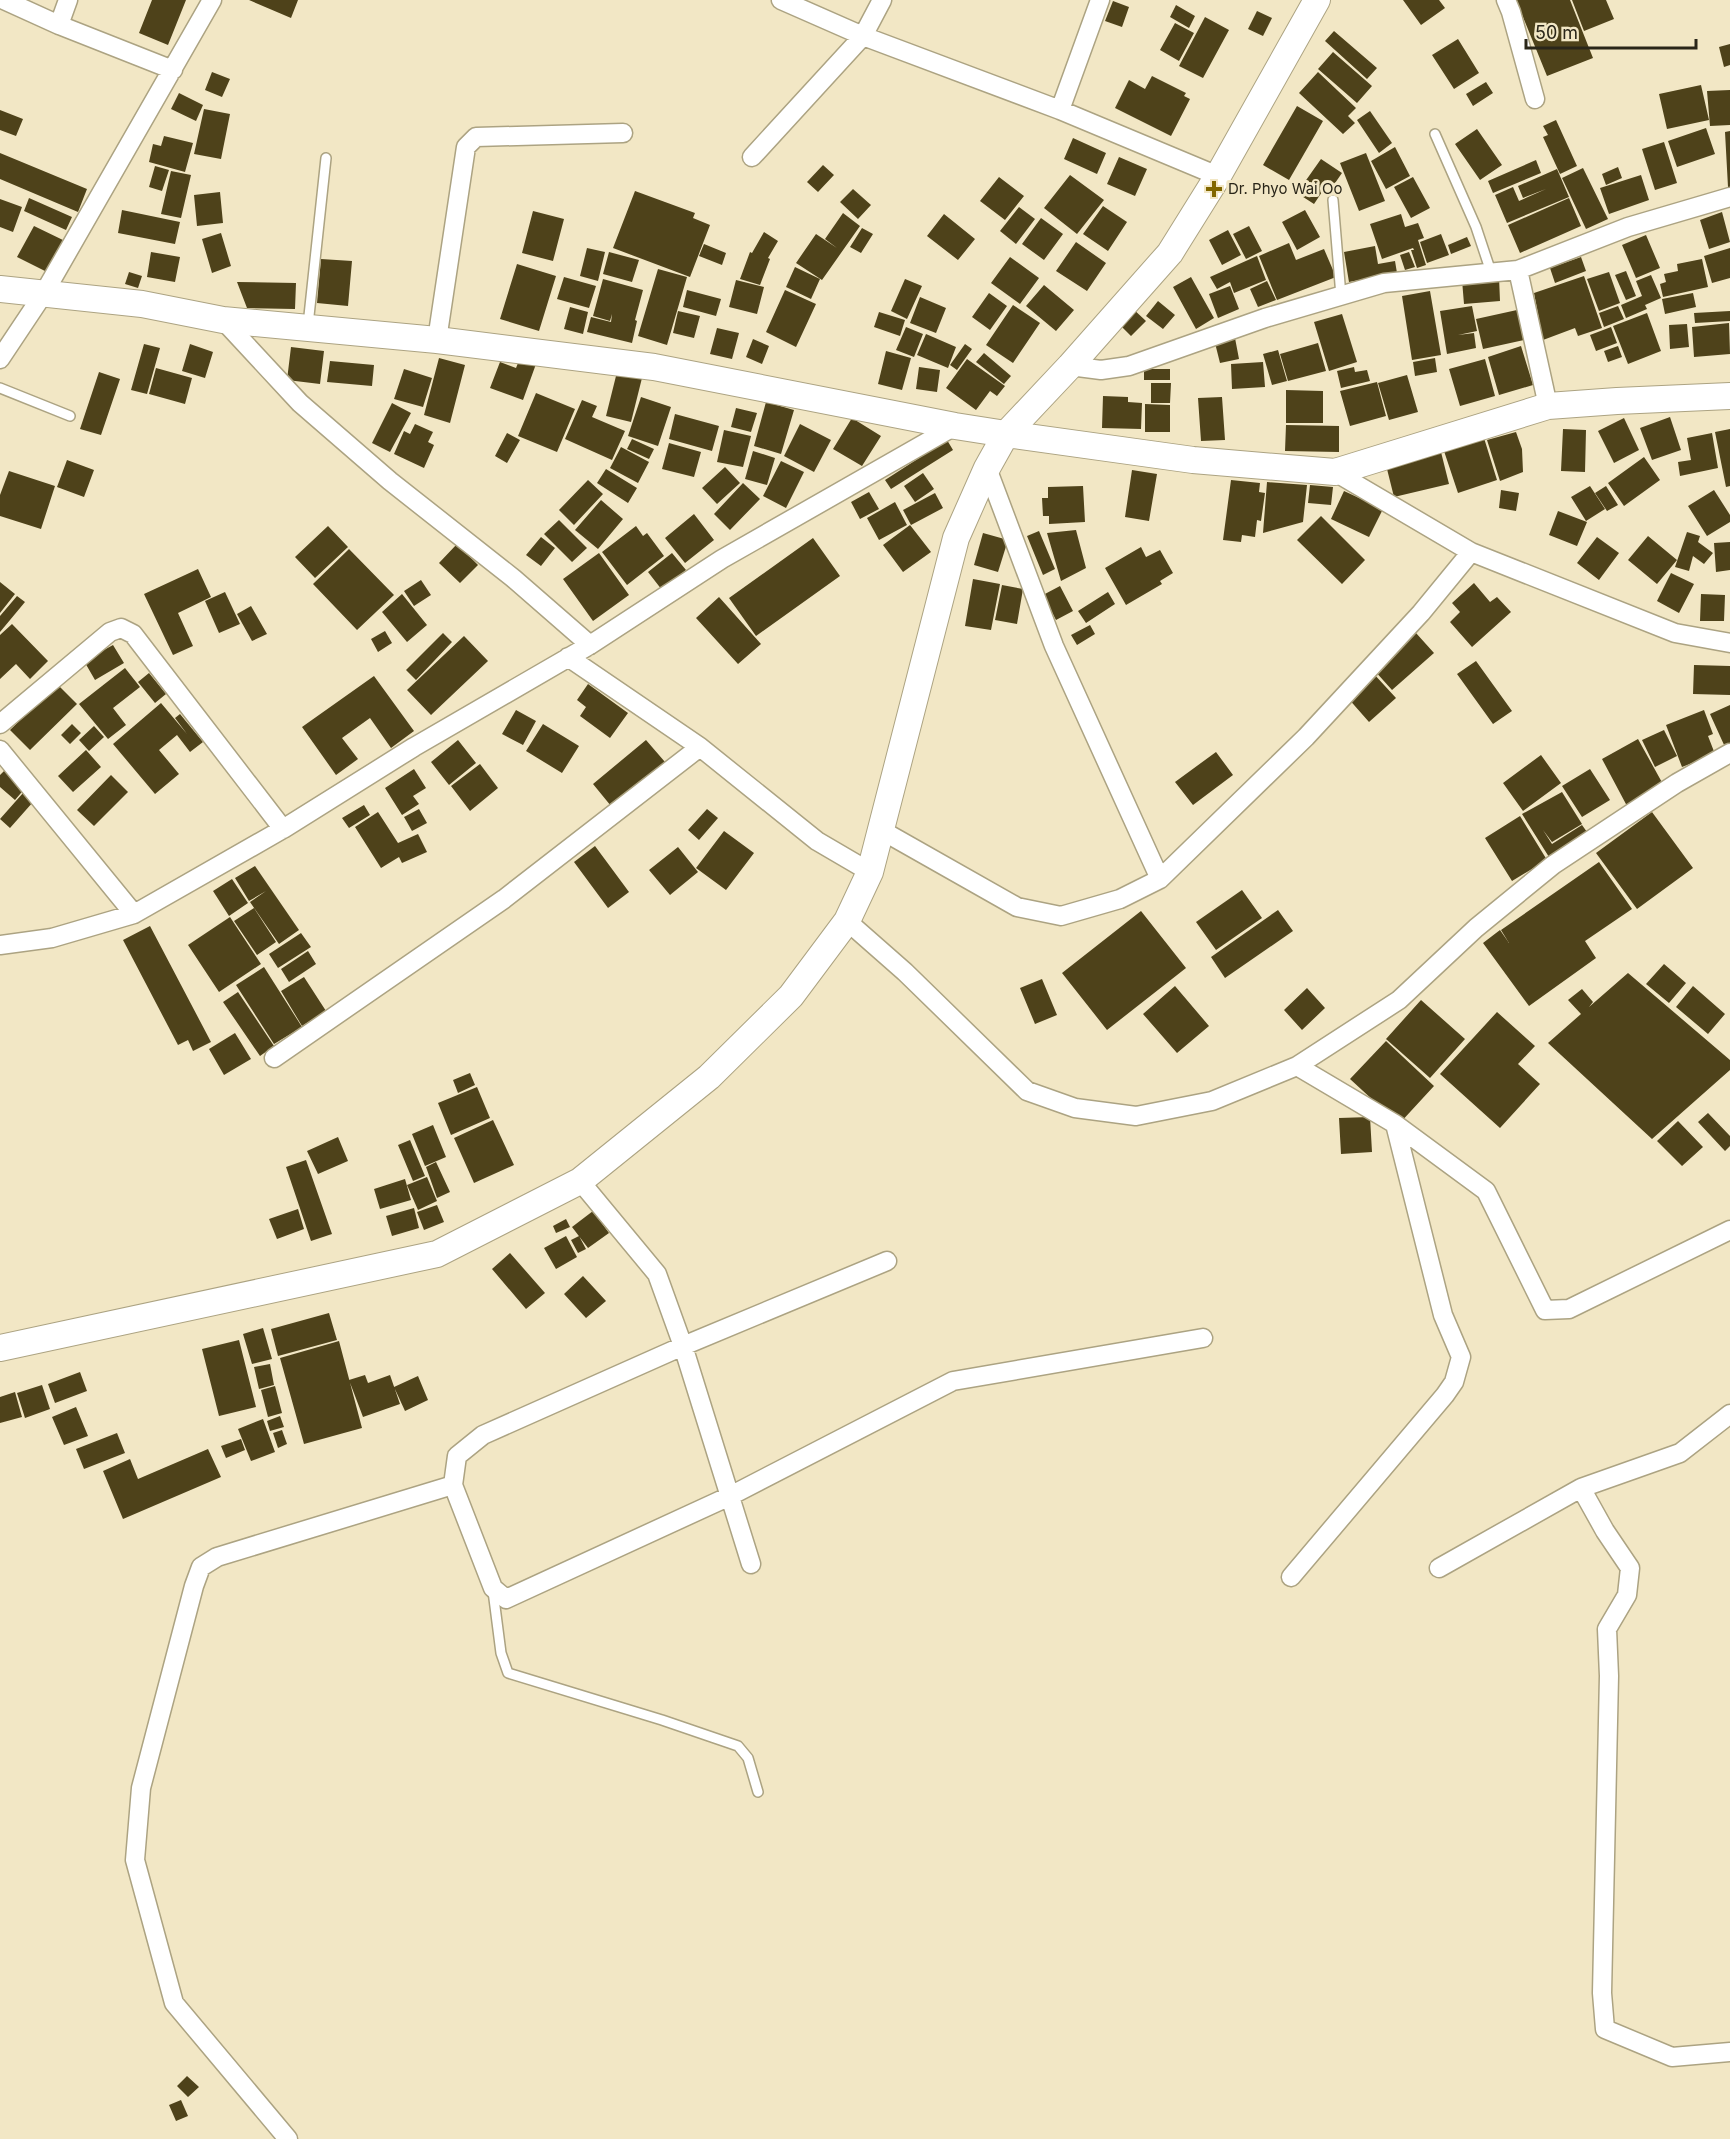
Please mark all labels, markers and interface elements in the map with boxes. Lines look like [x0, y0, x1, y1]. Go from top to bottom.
scale bar [1526, 12, 1696, 50]
text: 50 m [1535, 22, 1578, 43]
place label: Dr. Phyo Wai Oo [1228, 179, 1342, 198]
marker: Dr. Phyo Wai Oo [1205, 180, 1223, 198]

